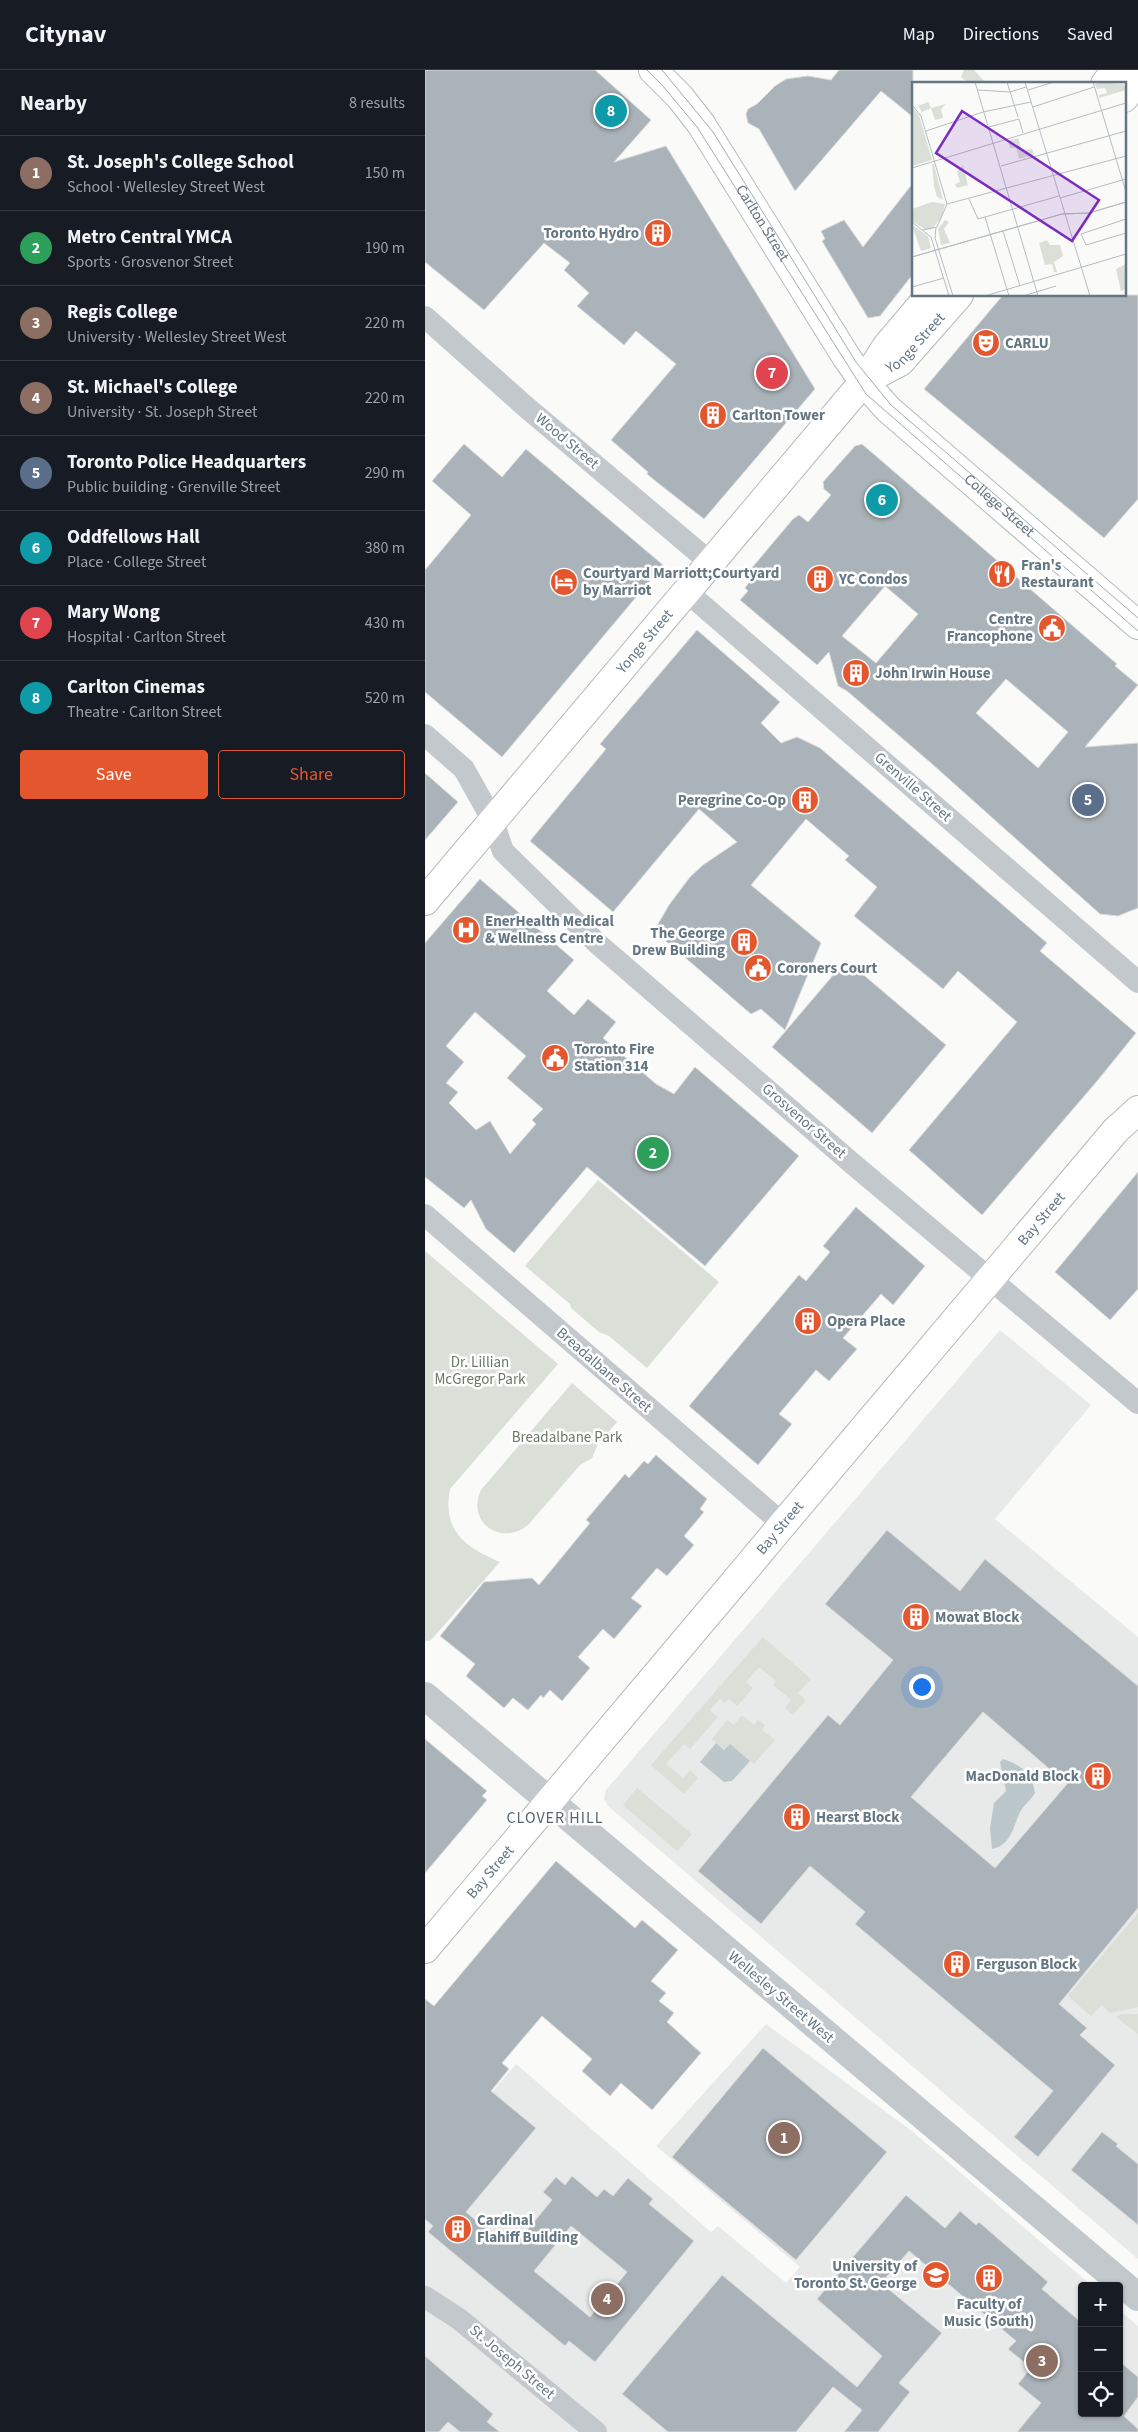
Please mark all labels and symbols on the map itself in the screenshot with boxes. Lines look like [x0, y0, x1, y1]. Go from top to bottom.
inset map [912, 82, 1125, 296]
pin: 8 [595, 92, 627, 130]
street label: Carlton Street [731, 180, 795, 265]
building icon: Toronto Hydro [643, 218, 673, 248]
place label: Toronto Hydro [543, 223, 639, 244]
street label: Yonge Street [881, 308, 950, 379]
theatre icon: CARLU [971, 328, 1001, 358]
place label: CARLU [1005, 333, 1049, 354]
pin: 7 [756, 354, 788, 392]
building icon: Carlton Tower [698, 400, 728, 430]
place label: Carlton Tower [732, 405, 825, 426]
street label: Wood Street [531, 408, 603, 474]
street label: College Street [960, 469, 1039, 542]
pin: 6 [866, 481, 898, 519]
place label: Fran's Restaurant [1021, 555, 1094, 593]
restaurant icon: Fran's Restaurant [987, 559, 1017, 589]
place label: Courtyard Marriott;Courtyard by Marriot [583, 563, 779, 601]
building icon: YC Condos [805, 564, 835, 594]
hotel icon: Courtyard Marriott;Courtyard by Marriot [549, 567, 579, 597]
place label: YC Condos [838, 569, 908, 590]
street label: Yonge Street [610, 605, 678, 679]
place label: Centre Francophone [947, 609, 1033, 647]
public building icon: Centre Francophone [1037, 613, 1067, 643]
building icon: John Irwin House [841, 658, 871, 688]
place label: John Irwin House [875, 663, 991, 684]
street label: Grenville Street [870, 747, 956, 827]
pin: 5 [1072, 781, 1104, 819]
building icon: Peregrine Co-Op [790, 785, 820, 815]
place label: Peregrine Co-Op [678, 790, 786, 811]
place label: EnerHealth Medical & Wellness Centre [485, 911, 614, 949]
hospital icon: EnerHealth Medical & Wellness Centre [451, 915, 481, 945]
place label: The George Drew Building [632, 923, 725, 961]
building icon: The George Drew Building [729, 927, 759, 957]
public building icon: Coroners Court [743, 953, 773, 983]
place label: Coroners Court [777, 958, 878, 979]
place label: Toronto Fire Station 314 [574, 1039, 655, 1077]
public building icon: Toronto Fire Station 314 [540, 1043, 570, 1073]
street label: Grosvenor Street [757, 1079, 851, 1163]
pin: 2 [637, 1134, 669, 1172]
street label: Bay Street [1013, 1187, 1070, 1250]
building icon: Opera Place [793, 1306, 823, 1336]
place label: Opera Place [827, 1311, 906, 1332]
street label: Breadalbane Street [552, 1323, 656, 1417]
park label: Dr. Lillian McGregor Park [434, 1352, 526, 1390]
park label: Breadalbane Park [512, 1427, 623, 1448]
street label: Bay Street [751, 1497, 809, 1559]
building icon: Mowat Block [901, 1602, 931, 1632]
place label: Mowat Block [935, 1607, 1020, 1628]
your location [909, 1674, 935, 1700]
building icon: MacDonald Block [1083, 1761, 1113, 1791]
place label: MacDonald Block [965, 1766, 1080, 1787]
building icon: Hearst Block [782, 1802, 812, 1832]
district label: CLOVER HILL [506, 1807, 604, 1829]
place label: Hearst Block [816, 1807, 900, 1828]
street label: Bay Street [461, 1841, 519, 1903]
street label: Wellesley Street West [723, 1946, 839, 2048]
building icon: Ferguson Block [942, 1949, 972, 1979]
place label: Ferguson Block [976, 1954, 1078, 1975]
pin: 1 [768, 2119, 800, 2157]
place label: Cardinal Flahiff Building [477, 2210, 578, 2248]
building icon: Cardinal Flahiff Building [443, 2214, 473, 2244]
place label: University of Toronto St. George [794, 2256, 918, 2294]
school or university icon: University of Toronto St. George [921, 2260, 951, 2290]
building icon: Faculty of Music (South) [974, 2263, 1004, 2293]
pin: 4 [591, 2280, 623, 2318]
place label: Faculty of Music (South) [944, 2294, 1034, 2332]
street label: St. Joseph Street [465, 2320, 559, 2404]
pin: 3 [1026, 2342, 1058, 2380]

